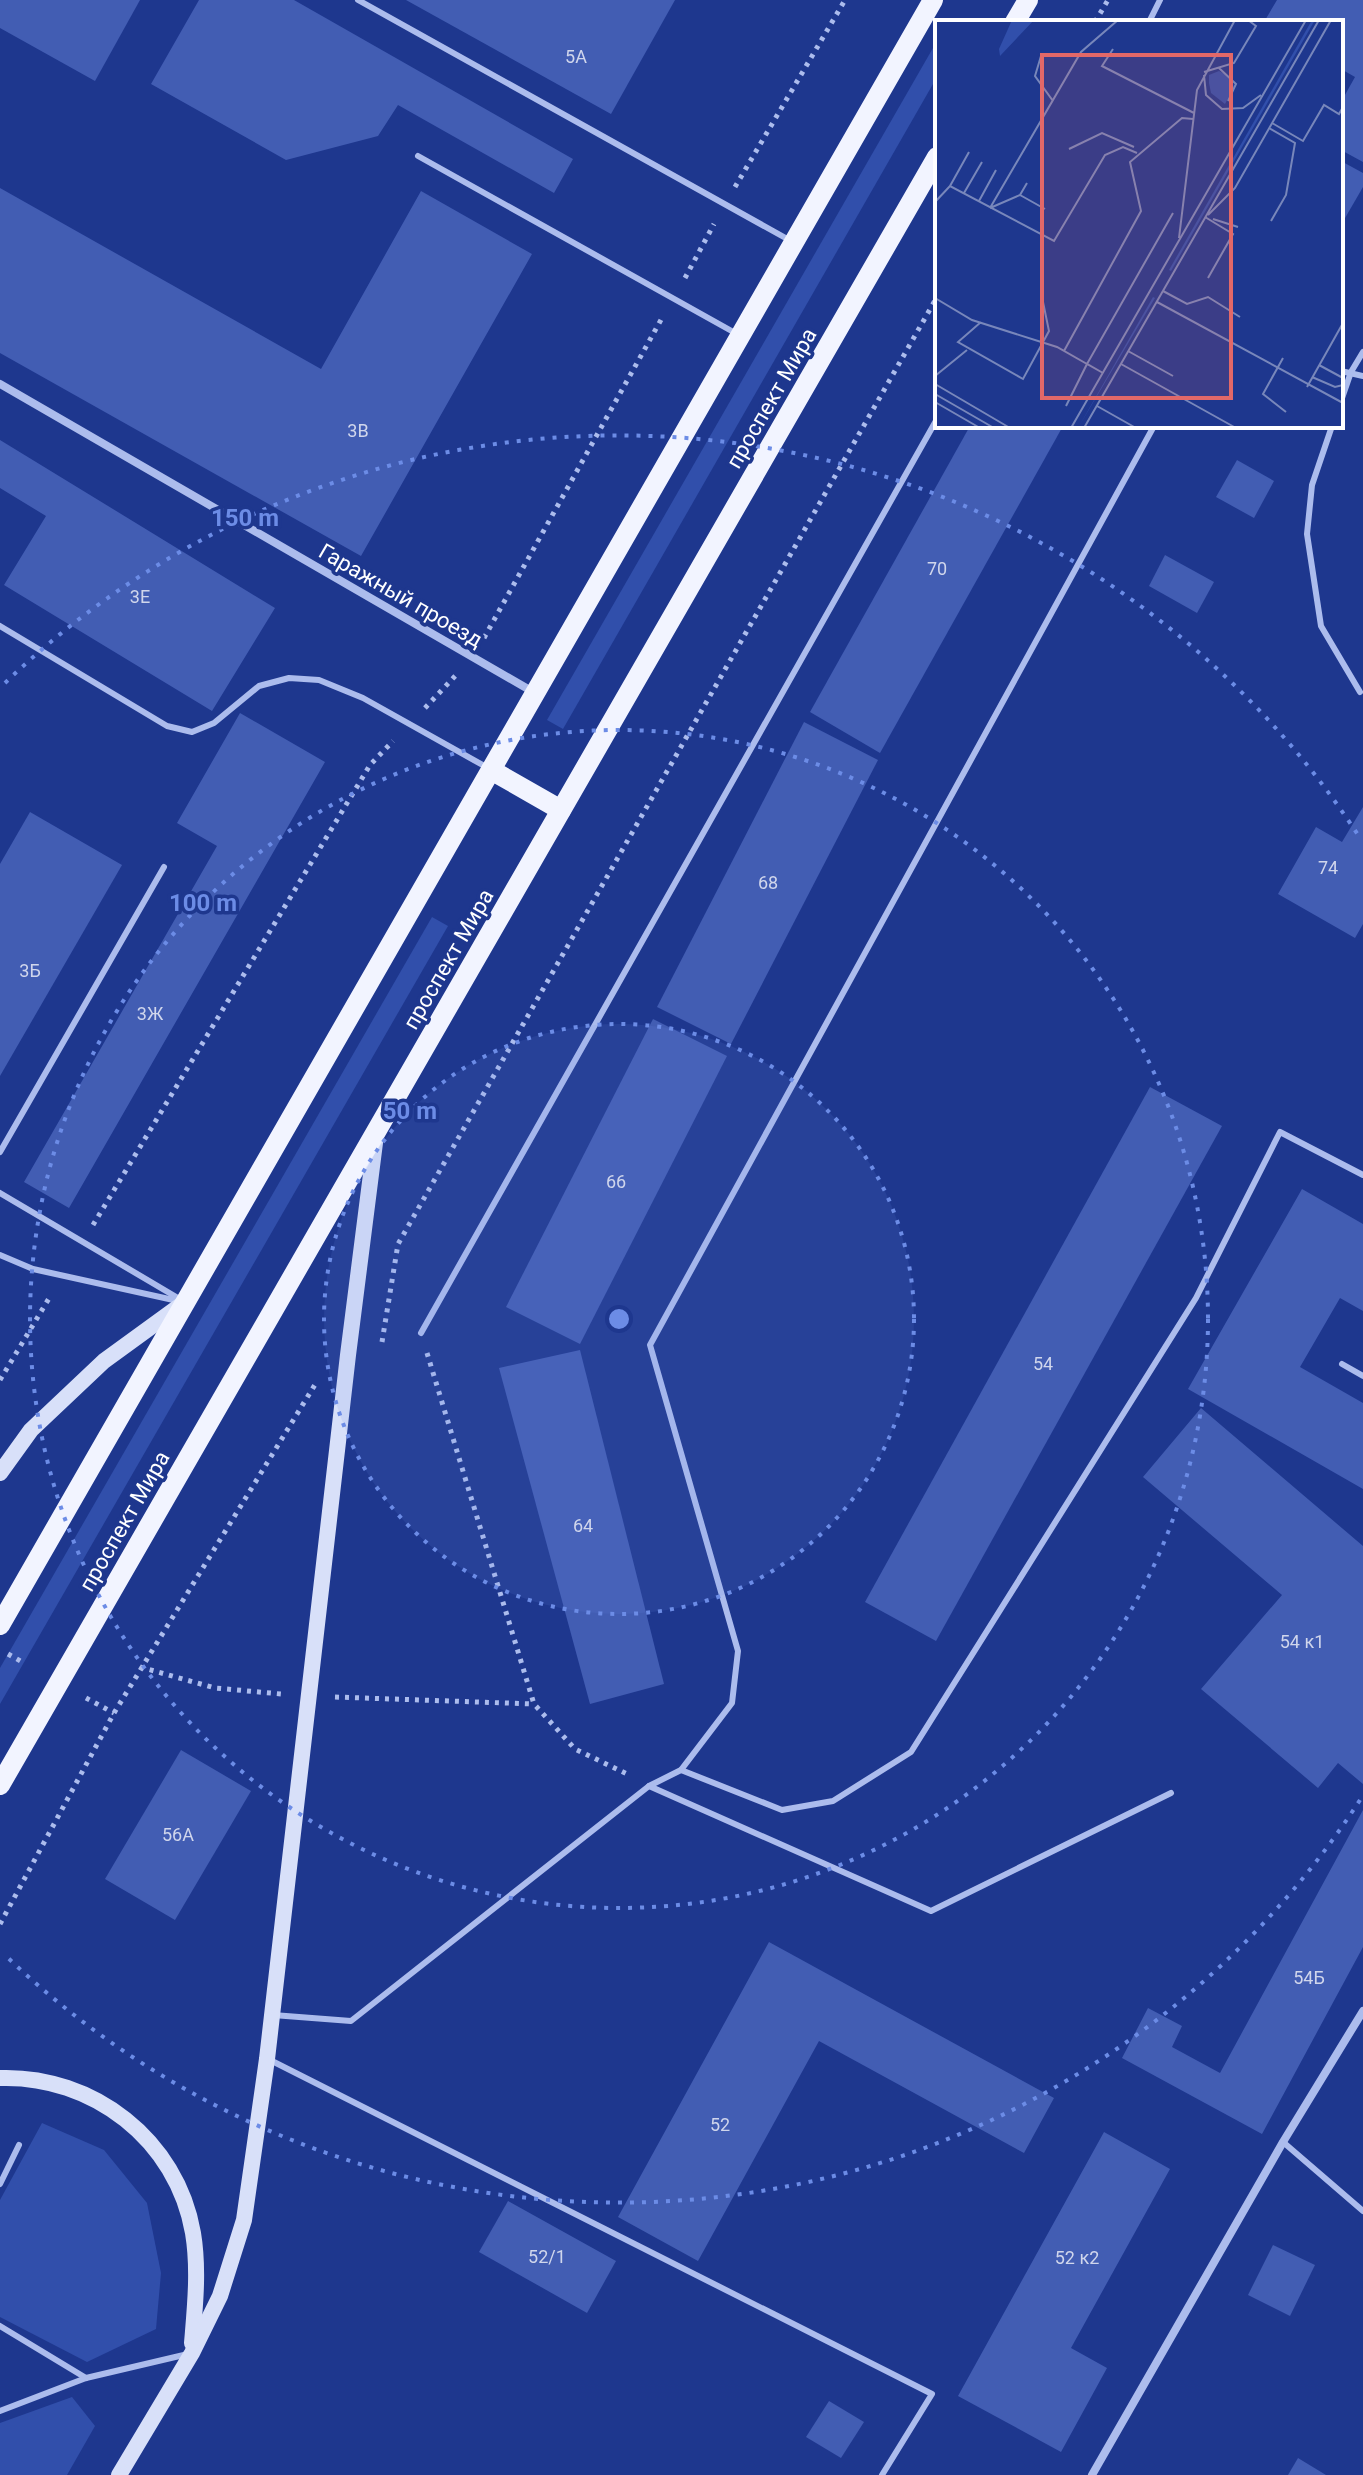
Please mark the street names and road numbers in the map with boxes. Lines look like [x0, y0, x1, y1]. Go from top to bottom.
street label: проспект Мира [721, 324, 822, 473]
street label: Гаражный проезд [315, 538, 487, 652]
street label: проспект Мира [398, 885, 499, 1034]
street label: проспект Мира [74, 1447, 175, 1596]

